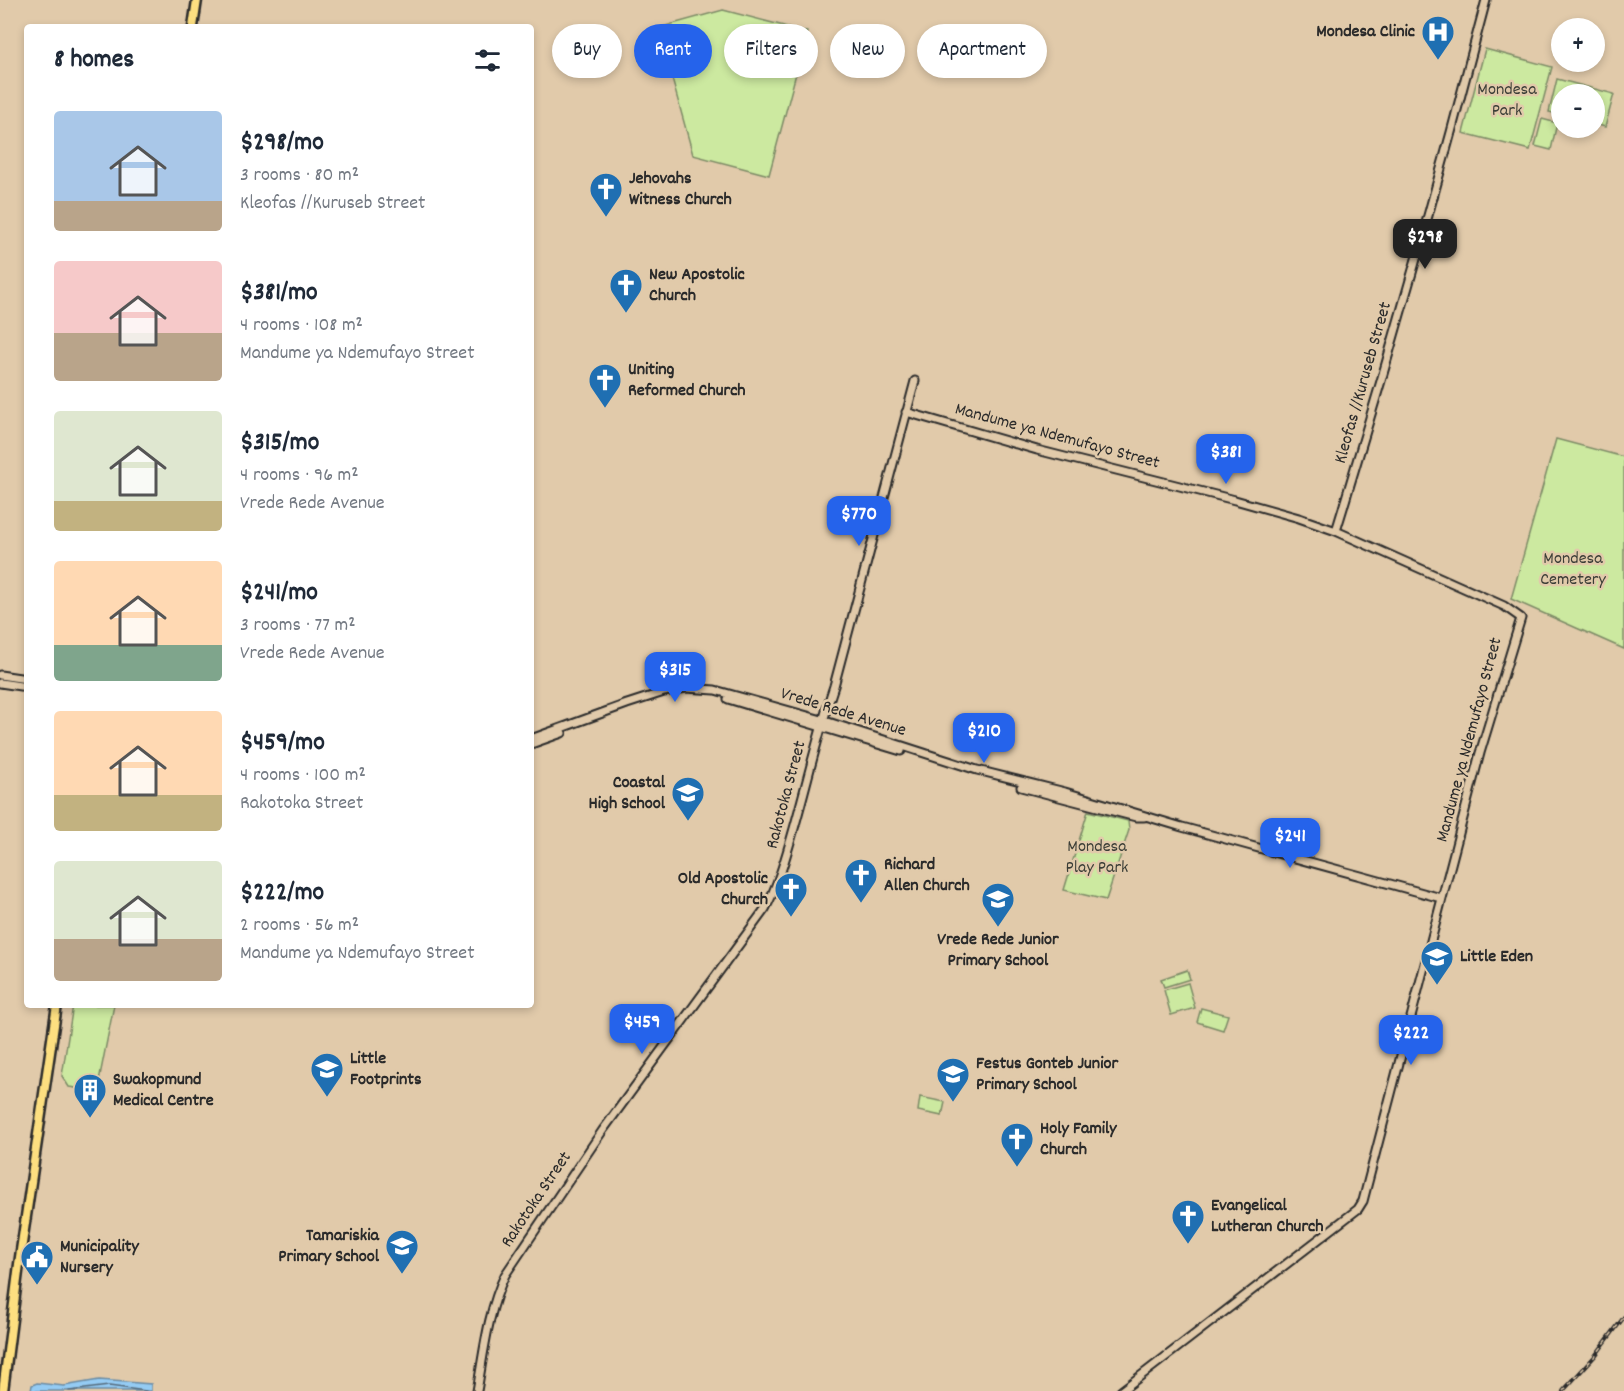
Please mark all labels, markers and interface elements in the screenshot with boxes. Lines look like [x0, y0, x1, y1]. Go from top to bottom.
hospital icon: Mondesa Clinic [1420, 14, 1456, 61]
map controls [1551, 18, 1605, 138]
button: + [1551, 18, 1605, 72]
place label: Mondesa Clinic [1316, 20, 1415, 45]
chip: Buy [552, 24, 622, 78]
chip: Rent [634, 24, 712, 78]
chip: Filters [724, 24, 818, 78]
chip: New [830, 24, 905, 78]
chip: Apartment [917, 24, 1047, 78]
text: 8 homes [54, 42, 134, 79]
icon: filters [471, 44, 504, 77]
park label: Mondesa Park [1477, 78, 1537, 124]
button: − [1551, 84, 1605, 138]
text: $298/mo [240, 125, 324, 162]
icon: home [102, 135, 174, 207]
text: 3 rooms · 80 m² [240, 162, 359, 190]
place label: Jehovahs Witness Church [629, 167, 732, 213]
church icon: Jehovahs Witness Church [588, 171, 624, 218]
text: Kleofas //Kuruseb Street [240, 190, 425, 218]
pin: $298 [1389, 219, 1461, 270]
text: $298 [1407, 224, 1443, 252]
place label: New Apostolic Church [649, 263, 745, 309]
church icon: New Apostolic Church [608, 267, 644, 314]
text: $381/mo [240, 275, 318, 312]
icon: home [102, 285, 174, 357]
street label: Kleofas //Kuruseb Street [1329, 299, 1399, 467]
text: 4 rooms · 108 m² [240, 312, 363, 340]
text: Mandume ya Ndemufayo Street [240, 340, 475, 368]
place label: Uniting Reformed Church [628, 358, 746, 404]
church icon: Uniting Reformed Church [587, 362, 623, 409]
street label: Mandume ya Ndemufayo Street [952, 398, 1163, 476]
text: $315/mo [240, 425, 319, 462]
pin: $381 [1190, 434, 1262, 485]
icon: home [102, 435, 174, 507]
text: $381 [1210, 439, 1242, 467]
text: 4 rooms · 96 m² [240, 462, 359, 490]
text: Vrede Rede Avenue [240, 490, 385, 518]
pin: $770 [823, 496, 895, 547]
text: $770 [841, 501, 877, 529]
park label: Mondesa Cemetery [1540, 547, 1607, 593]
text: $241/mo [240, 575, 318, 612]
icon: home [102, 585, 174, 657]
text: 3 rooms · 77 m² [240, 612, 356, 640]
street label: Mandume ya Ndemufayo Street [1431, 634, 1509, 845]
text: Vrede Rede Avenue [240, 640, 385, 668]
pin: $315 [639, 652, 711, 703]
text: $315 [659, 657, 691, 685]
street label: Vrede Rede Avenue [777, 682, 909, 744]
pin: $210 [948, 713, 1020, 764]
text: $210 [967, 718, 1001, 746]
text: $459/mo [240, 725, 325, 762]
icon: home [102, 735, 174, 807]
street label: Rakotoka Street [761, 738, 814, 852]
text: 4 rooms · 100 m² [240, 762, 366, 790]
place label: Coastal High School [589, 771, 666, 817]
school or university icon: Coastal High School [670, 775, 706, 822]
text: Rakotoka Street [240, 790, 363, 818]
pin: $241 [1254, 818, 1326, 869]
text: $241 [1274, 823, 1306, 851]
park label: Mondesa Play Park [1066, 835, 1128, 881]
place label: Richard Allen Church [884, 853, 970, 899]
church icon: Richard Allen Church [843, 857, 879, 904]
place label: Old Apostolic Church [678, 867, 768, 913]
church icon: Old Apostolic Church [773, 871, 809, 918]
text: $222/mo [240, 875, 324, 912]
school or university icon: Vrede Rede Junior Primary School [980, 881, 1016, 928]
icon: home [102, 885, 174, 957]
text: 2 rooms · 56 m² [240, 912, 359, 940]
place label: Vrede Rede Junior Primary School [937, 928, 1059, 974]
school or university icon: Little Eden [1419, 939, 1455, 986]
text: Mandume ya Ndemufayo Street [240, 940, 475, 968]
place label: Little Eden [1460, 945, 1533, 970]
pin: $459 [606, 1004, 678, 1055]
text: $459 [624, 1009, 660, 1037]
pin: $222 [1375, 1015, 1447, 1066]
text: $222 [1393, 1020, 1429, 1048]
place label: Little Footprints [350, 1047, 422, 1093]
school or university icon: Little Footprints [309, 1051, 345, 1098]
place label: Festus Gonteb Junior Primary School [976, 1052, 1118, 1098]
school or university icon: Festus Gonteb Junior Primary School [935, 1056, 971, 1103]
place label: Swakopmund Medical Centre [113, 1068, 214, 1114]
building icon: Swakopmund Medical Centre [72, 1072, 108, 1119]
place label: Holy Family Church [1040, 1117, 1117, 1163]
church icon: Holy Family Church [999, 1121, 1035, 1168]
street label: Rakotoka Street [496, 1147, 579, 1253]
place label: Evangelical Lutheran Church [1211, 1194, 1324, 1240]
church icon: Evangelical Lutheran Church [1170, 1198, 1206, 1245]
place label: Tamariskia Primary School [278, 1224, 380, 1270]
school or university icon: Tamariskia Primary School [384, 1228, 420, 1275]
place label: Municipality Nursery [60, 1235, 139, 1281]
public building icon: Municipality Nursery [19, 1239, 55, 1286]

